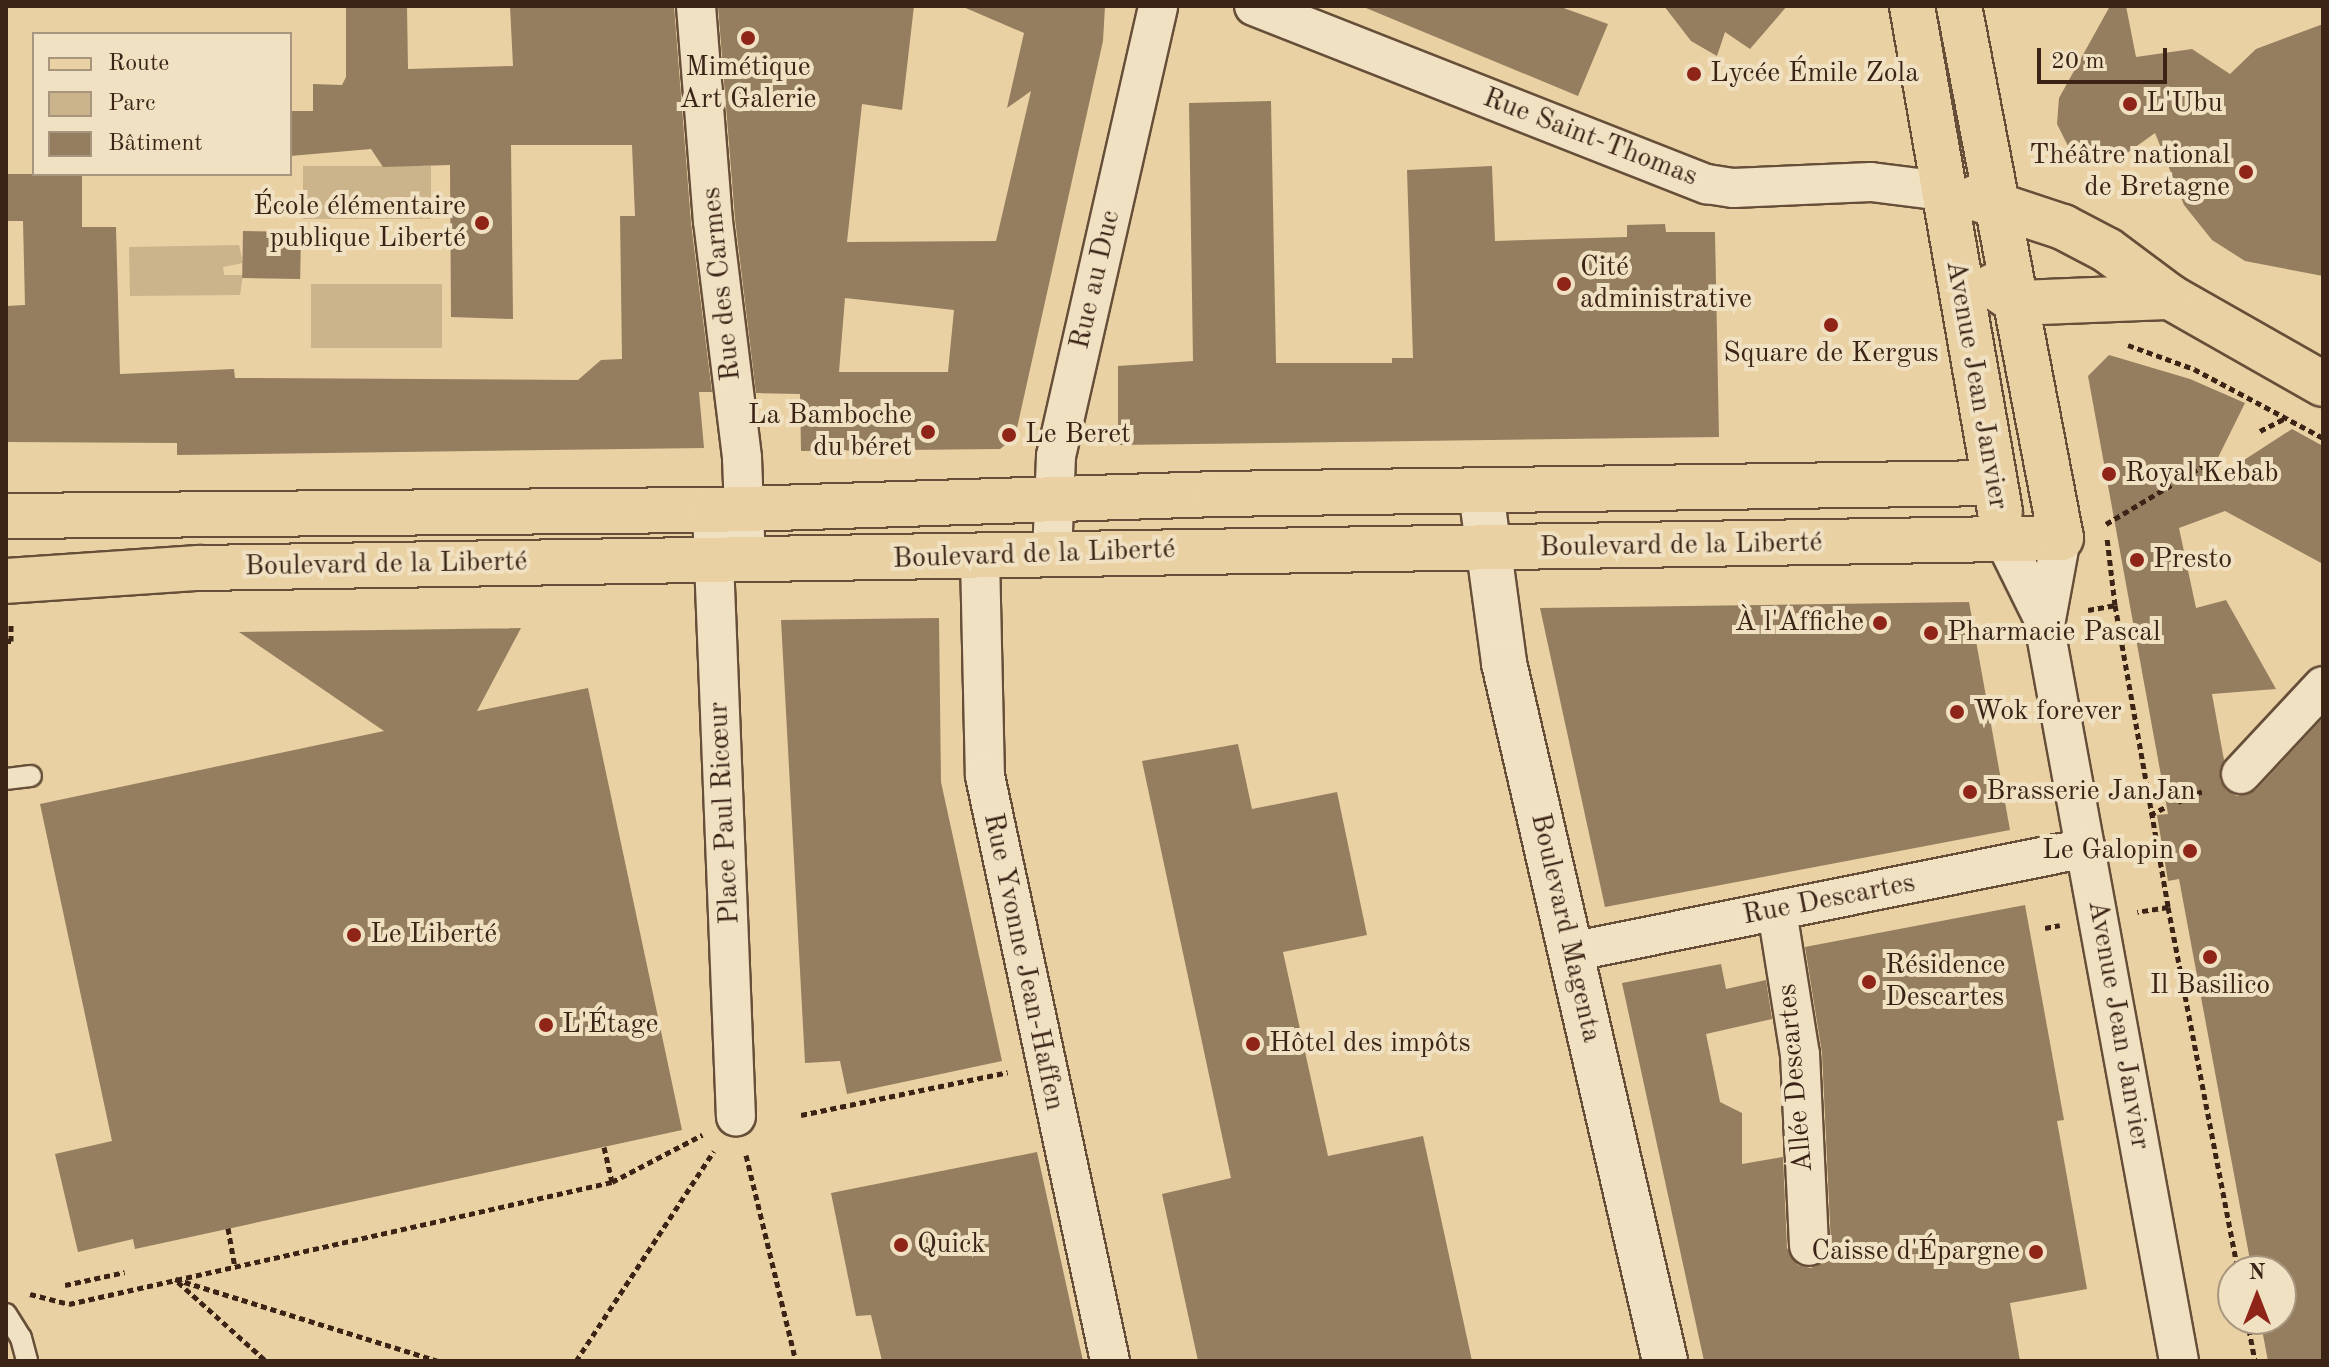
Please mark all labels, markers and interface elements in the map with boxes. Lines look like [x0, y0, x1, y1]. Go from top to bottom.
marker: Mimétique Art Galerie [739, 29, 757, 47]
legend [32, 32, 292, 176]
scale bar [2041, 32, 2171, 82]
text: 20 m [2051, 50, 2105, 74]
place label: Mimétique Art Galerie [680, 51, 816, 117]
text: Route [108, 52, 169, 76]
place label: Lycée Émile Zola [1710, 57, 1919, 91]
marker: Lycée Émile Zola [1685, 65, 1703, 83]
street label: Rue Saint-Thomas [1478, 82, 1702, 194]
place label: L'Ubu [2146, 87, 2223, 121]
text: Parc [108, 92, 155, 116]
marker: L'Ubu [2121, 95, 2139, 113]
text: Bâtiment [108, 132, 203, 156]
place label: Théâtre national de Bretagne [2029, 139, 2230, 205]
marker: Théâtre national de Bretagne [2237, 163, 2255, 181]
street label: Rue des Carmes [695, 186, 749, 382]
place label: École élémentaire publique Liberté [253, 190, 466, 256]
street label: Rue au Duc [1064, 207, 1128, 353]
marker: École élémentaire publique Liberté [473, 214, 491, 232]
place label: Cité administrative [1580, 251, 1752, 317]
street label: Avenue Jean Janvier [1938, 258, 2014, 512]
marker: Cité administrative [1555, 275, 1573, 293]
marker: Square de Kergus [1822, 316, 1840, 334]
place label: Square de Kergus [1723, 337, 1939, 371]
place label: La Bamboche du béret [748, 399, 912, 465]
place label: Le Beret [1025, 418, 1131, 452]
marker: La Bamboche du béret [919, 423, 937, 441]
marker: Le Beret [1000, 426, 1018, 444]
place label: Royal Kebab [2125, 457, 2279, 491]
marker: Royal Kebab [2100, 465, 2118, 483]
street label: Boulevard de la Liberté [1539, 527, 1823, 565]
street label: Boulevard de la Liberté [892, 533, 1176, 577]
place label: Presto [2153, 543, 2232, 577]
street label: Boulevard de la Liberté [244, 546, 528, 584]
marker: Presto [2128, 551, 2146, 569]
place label: À l'Affiche [1735, 606, 1864, 640]
marker: À l'Affiche [1871, 614, 1889, 632]
place label: Pharmacie Pascal [1947, 616, 2161, 650]
marker: Pharmacie Pascal [1922, 624, 1940, 642]
place label: Wok forever [1973, 695, 2122, 729]
street label: Place Paul Ricœur [702, 701, 748, 925]
marker: Wok forever [1948, 703, 1966, 721]
place label: Brasserie JanJan [1986, 775, 2196, 809]
marker: Brasserie JanJan [1961, 783, 1979, 801]
street label: Rue Yvonne Jean-Haffen [975, 810, 1071, 1114]
street label: Boulevard Magenta [1522, 810, 1608, 1046]
place label: Le Galopin [2042, 834, 2174, 868]
marker: Le Galopin [2181, 842, 2199, 860]
street label: Rue Descartes [1740, 867, 1918, 933]
street label: Avenue Jean Janvier [2080, 898, 2156, 1152]
place label: Le Liberté [370, 918, 497, 952]
marker: Le Liberté [345, 926, 363, 944]
marker: Il Basilico [2201, 948, 2219, 966]
place label: Résidence Descartes [1885, 949, 2005, 1015]
place label: Il Basilico [2150, 969, 2270, 1003]
marker: Résidence Descartes [1860, 973, 1878, 991]
street label: Allée Descartes [1771, 982, 1821, 1174]
place label: L'Étage [562, 1008, 658, 1042]
marker: L'Étage [537, 1016, 555, 1034]
place label: Hôtel des impôts [1269, 1027, 1471, 1061]
marker: Hôtel des impôts [1244, 1035, 1262, 1053]
place label: Quick [917, 1228, 986, 1262]
place label: Caisse d'Épargne [1811, 1235, 2020, 1269]
marker: Quick [892, 1236, 910, 1254]
marker: Caisse d'Épargne [2027, 1243, 2045, 1261]
north arrow [2217, 1255, 2297, 1335]
text: N [2249, 1262, 2265, 1284]

